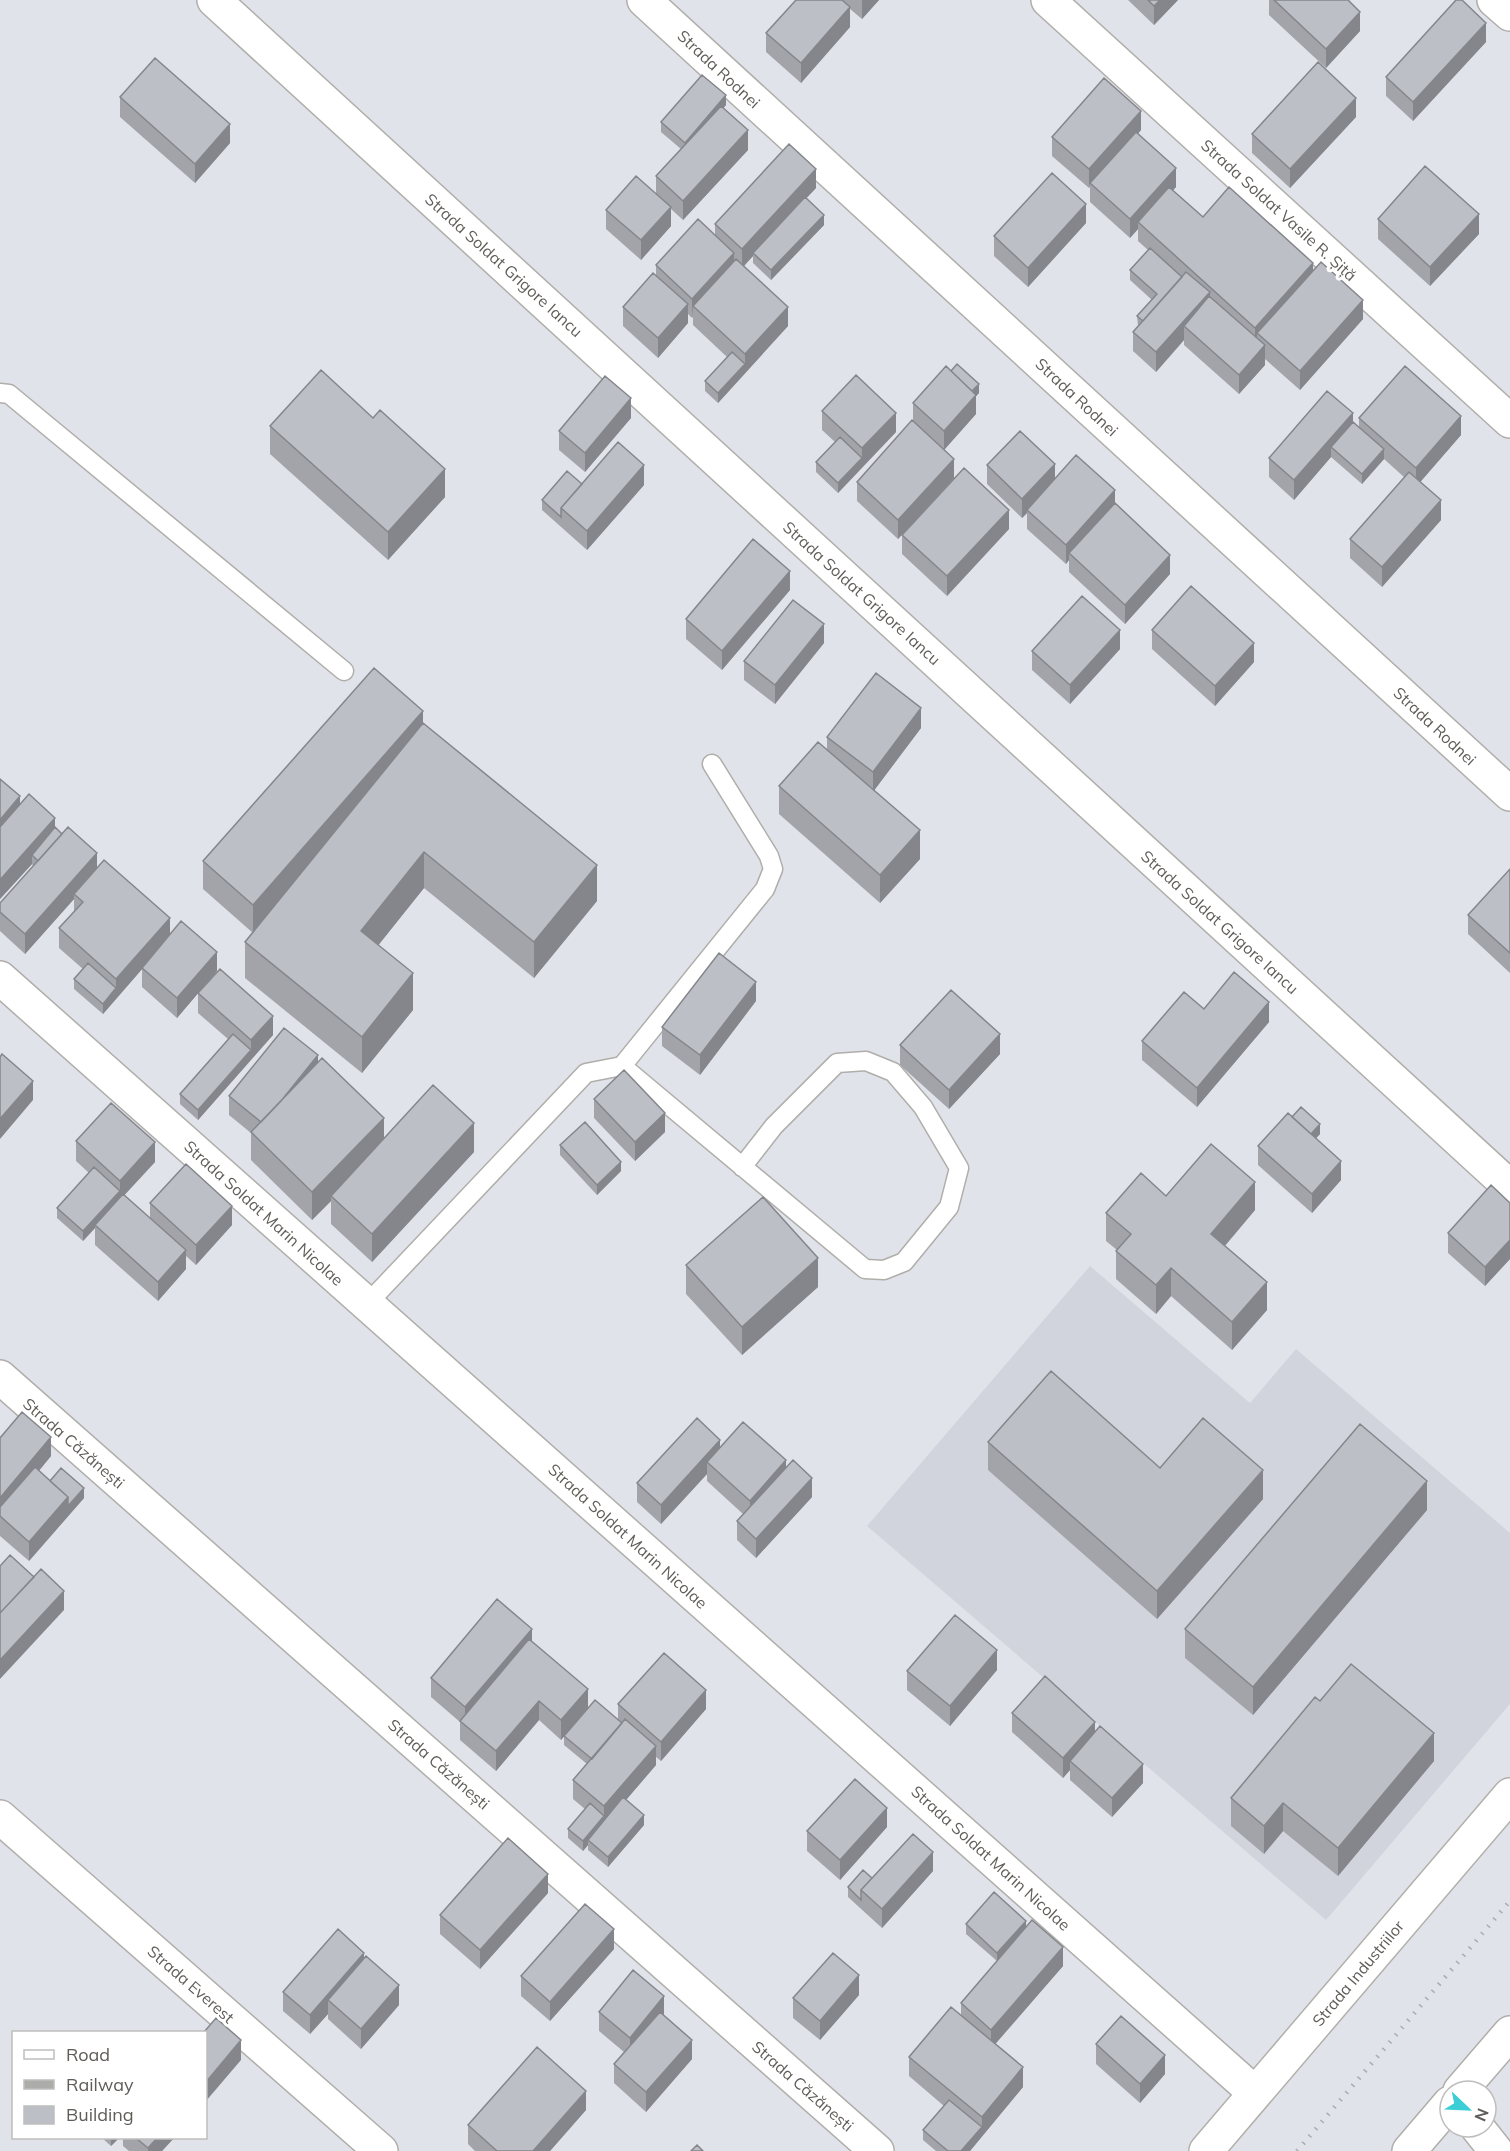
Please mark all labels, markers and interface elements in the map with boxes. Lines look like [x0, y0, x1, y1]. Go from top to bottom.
street label: Strada Rodnei [674, 26, 764, 112]
street label: Strada Soldat Vasile R. Șiță [1197, 135, 1361, 285]
street label: Strada Soldat Grigore Iancu [421, 189, 587, 341]
street label: Strada Rodnei [1032, 354, 1122, 440]
street label: Strada Soldat Grigore Iancu [779, 517, 945, 669]
street label: Strada Rodnei [1390, 683, 1480, 769]
street label: Strada Soldat Grigore Iancu [1137, 846, 1303, 998]
street label: Strada Soldat Marin Nicolae [180, 1136, 348, 1290]
street label: Strada Căzănești [19, 1393, 129, 1493]
street label: Strada Soldat Marin Nicolae [544, 1459, 712, 1613]
street label: Strada Căzănești [384, 1714, 494, 1814]
street label: Strada Soldat Marin Nicolae [907, 1781, 1075, 1935]
street label: Strada Industriilor [1308, 1916, 1408, 2030]
street label: Strada Everest [144, 1941, 239, 2027]
legend [12, 2031, 207, 2139]
street label: Strada Căzănești [748, 2036, 858, 2136]
text: Road [66, 2043, 110, 2066]
text: Railway [66, 2073, 134, 2096]
north arrow [1438, 2079, 1498, 2139]
text: Building [66, 2103, 134, 2126]
text: N [1470, 2105, 1493, 2124]

